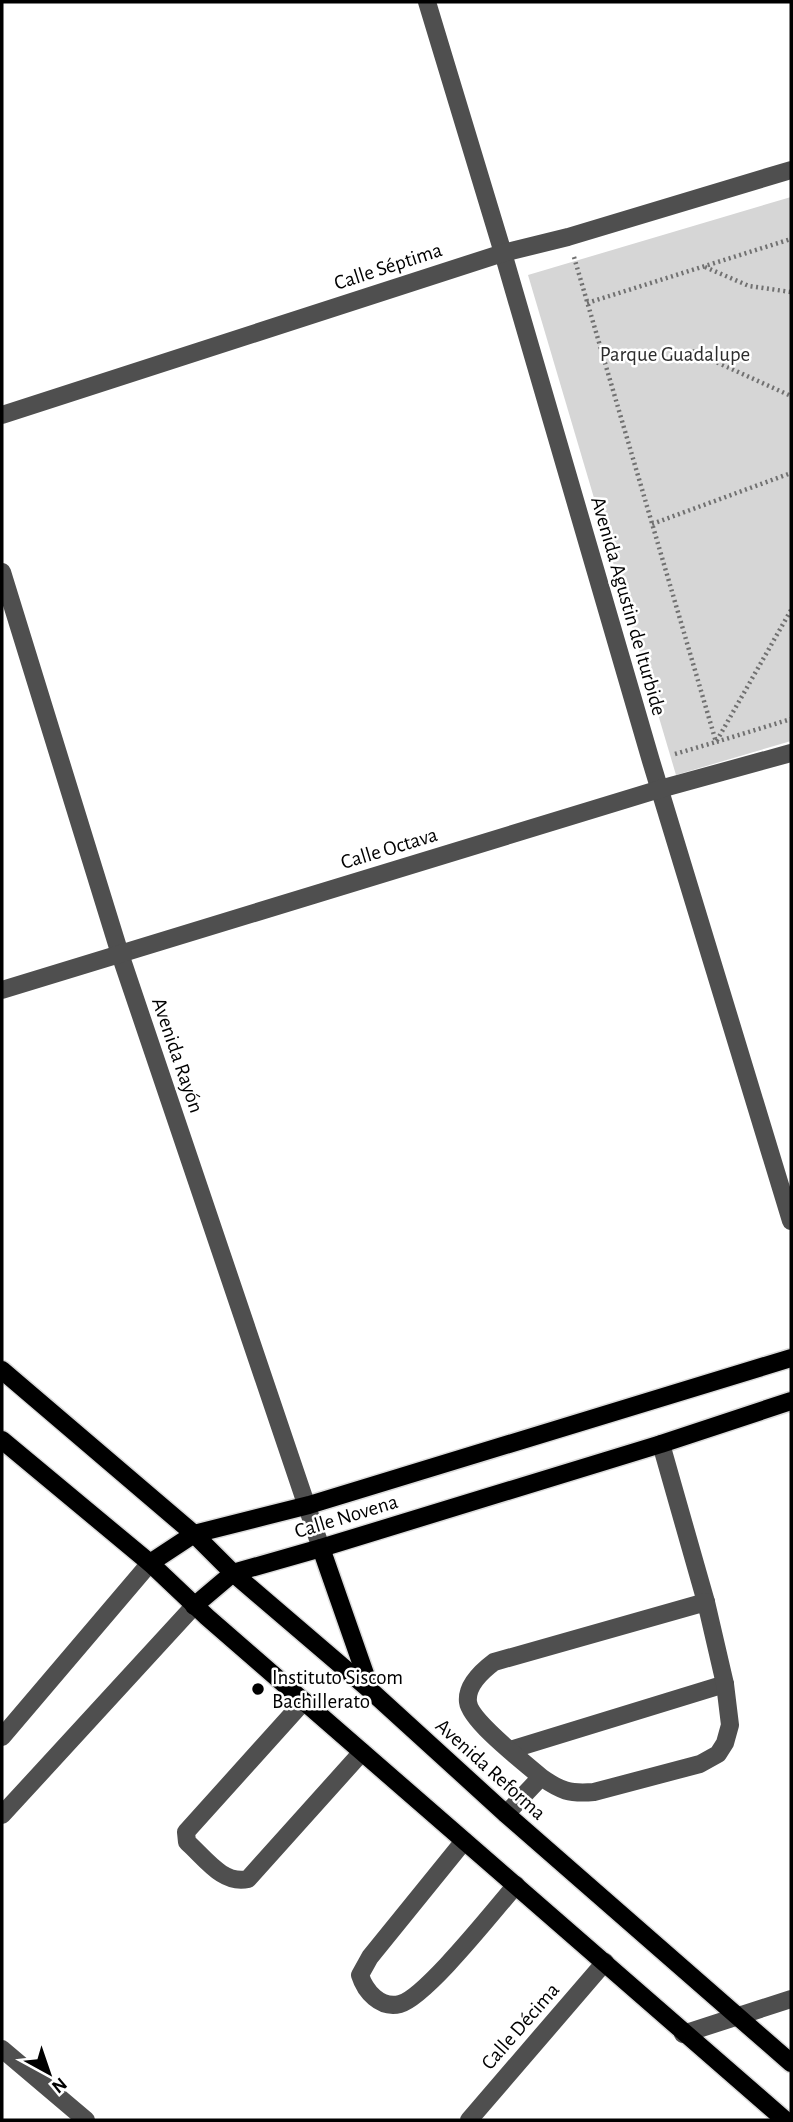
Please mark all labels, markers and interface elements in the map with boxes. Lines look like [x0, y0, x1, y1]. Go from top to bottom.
street label: Calle Séptima [332, 239, 445, 294]
park label: Parque Guadalupe [600, 344, 750, 365]
street label: Avenida Agustin de Iturbide [587, 494, 670, 718]
street label: Calle Octava [338, 824, 440, 873]
street label: Avenida Rayón [148, 995, 207, 1115]
street label: Calle Novena [292, 1491, 401, 1542]
place label: Instituto Siscom Bachillerato [272, 1667, 403, 1712]
marker: Instituto Siscom Bachillerato [250, 1681, 266, 1697]
street label: Avenida Reforma [432, 1715, 550, 1824]
street label: Calle Décima [477, 1979, 564, 2074]
north arrow [14, 2038, 84, 2108]
text: N [48, 2073, 70, 2096]

